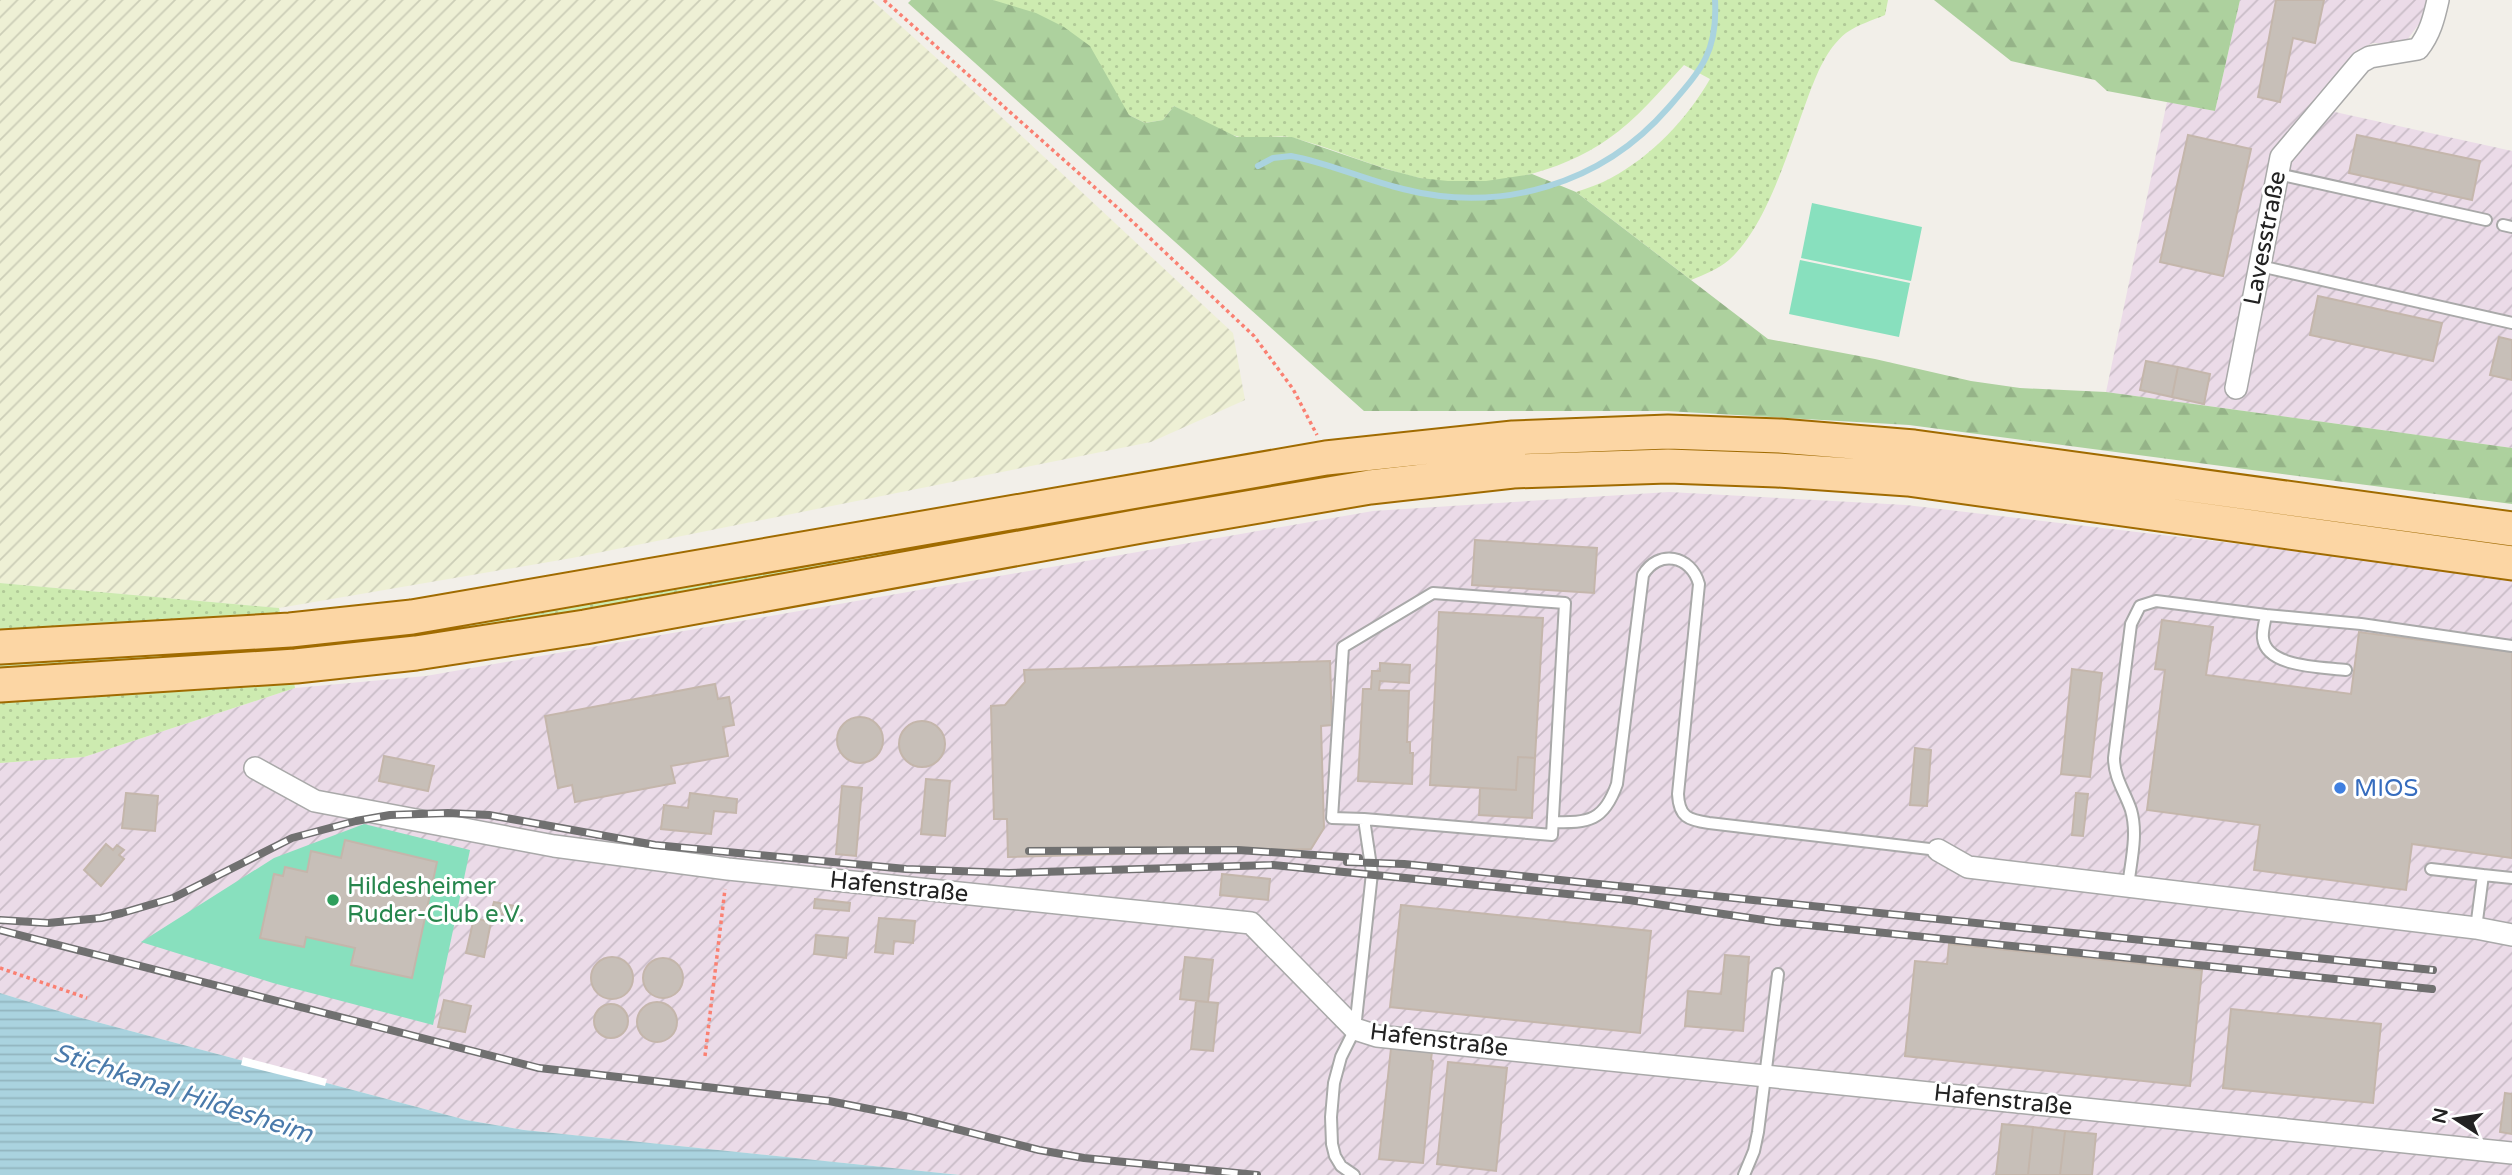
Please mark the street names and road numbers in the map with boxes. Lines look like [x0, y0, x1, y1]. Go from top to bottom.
street label: Lavesstraße [2238, 168, 2292, 308]
street label: Hafenstraße [828, 865, 970, 909]
street label: Hafenstraße [1368, 1017, 1510, 1063]
street label: Hafenstraße [1932, 1078, 2074, 1122]

